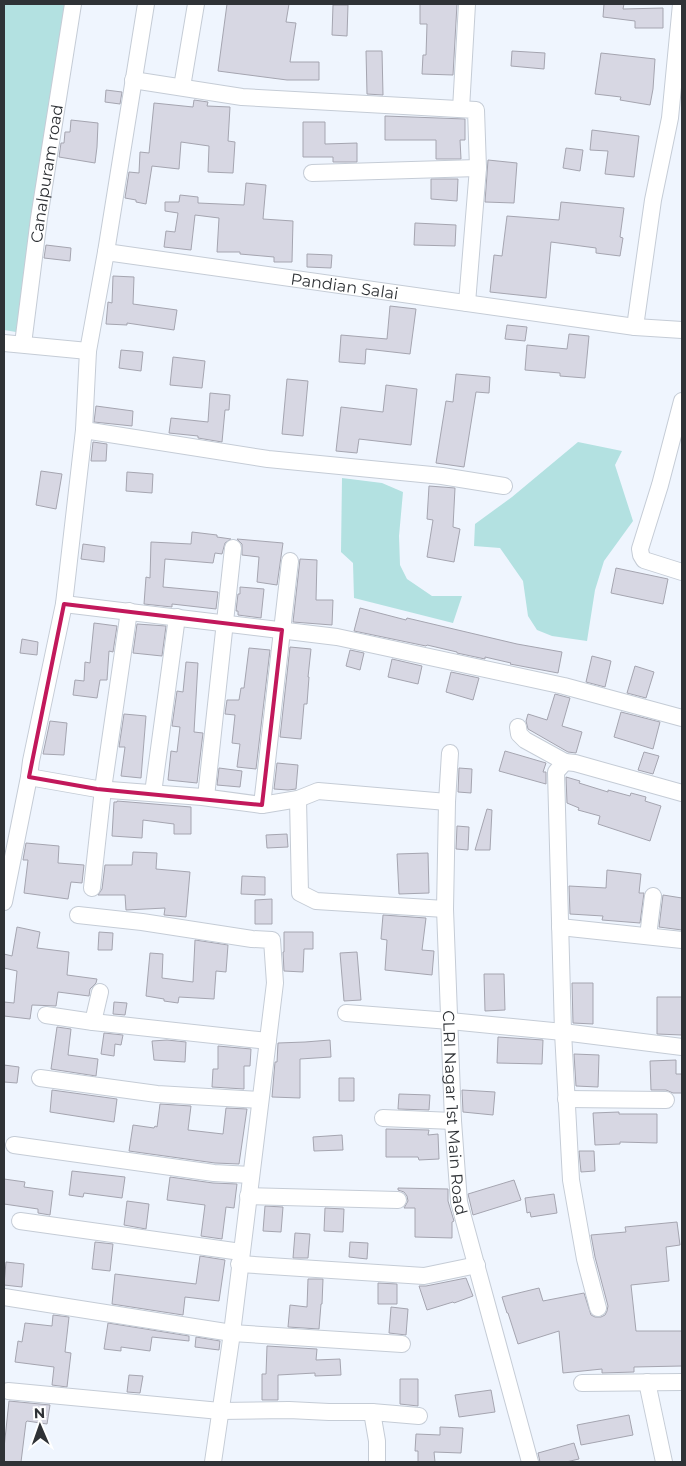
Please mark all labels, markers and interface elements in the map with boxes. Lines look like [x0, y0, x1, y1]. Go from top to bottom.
street label: Canalpuram road [26, 103, 66, 244]
street label: Pandian Salai [290, 269, 400, 303]
street label: CLRI Nagar 1st Main Road [439, 1010, 472, 1217]
north arrow [15, 1401, 65, 1451]
text: N [34, 1404, 46, 1422]

